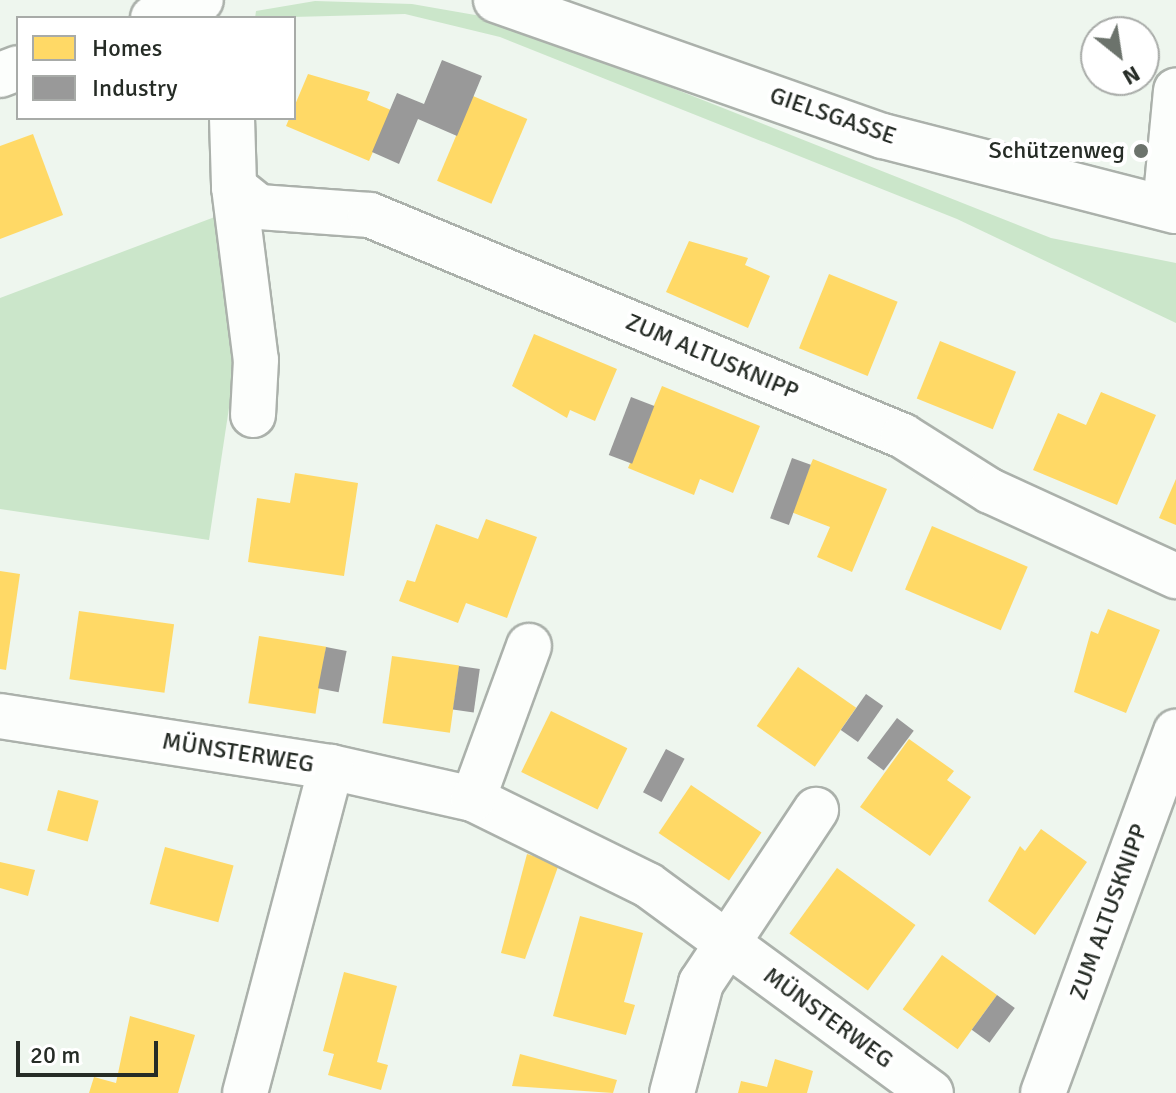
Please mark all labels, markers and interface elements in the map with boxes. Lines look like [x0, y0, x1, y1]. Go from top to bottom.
legend [16, 16, 296, 120]
north arrow [1080, 16, 1160, 96]
text: Homes [92, 33, 162, 63]
text: N [1118, 60, 1145, 91]
text: Industry [92, 73, 178, 103]
street label: GIELSGASSE [766, 81, 900, 151]
place label: Schützenweg [989, 137, 1125, 165]
marker: Schützenweg [1132, 142, 1150, 160]
street label: ZUM ALTUSKNIPP [621, 308, 803, 406]
street label: MÜNSTERWEG [160, 727, 316, 779]
street label: ZUM ALTUSKNIPP [1064, 820, 1154, 1004]
street label: MÜNSTERWEG [758, 961, 898, 1075]
scale bar [20, 1025, 162, 1075]
text: 20 m [30, 1040, 80, 1070]

